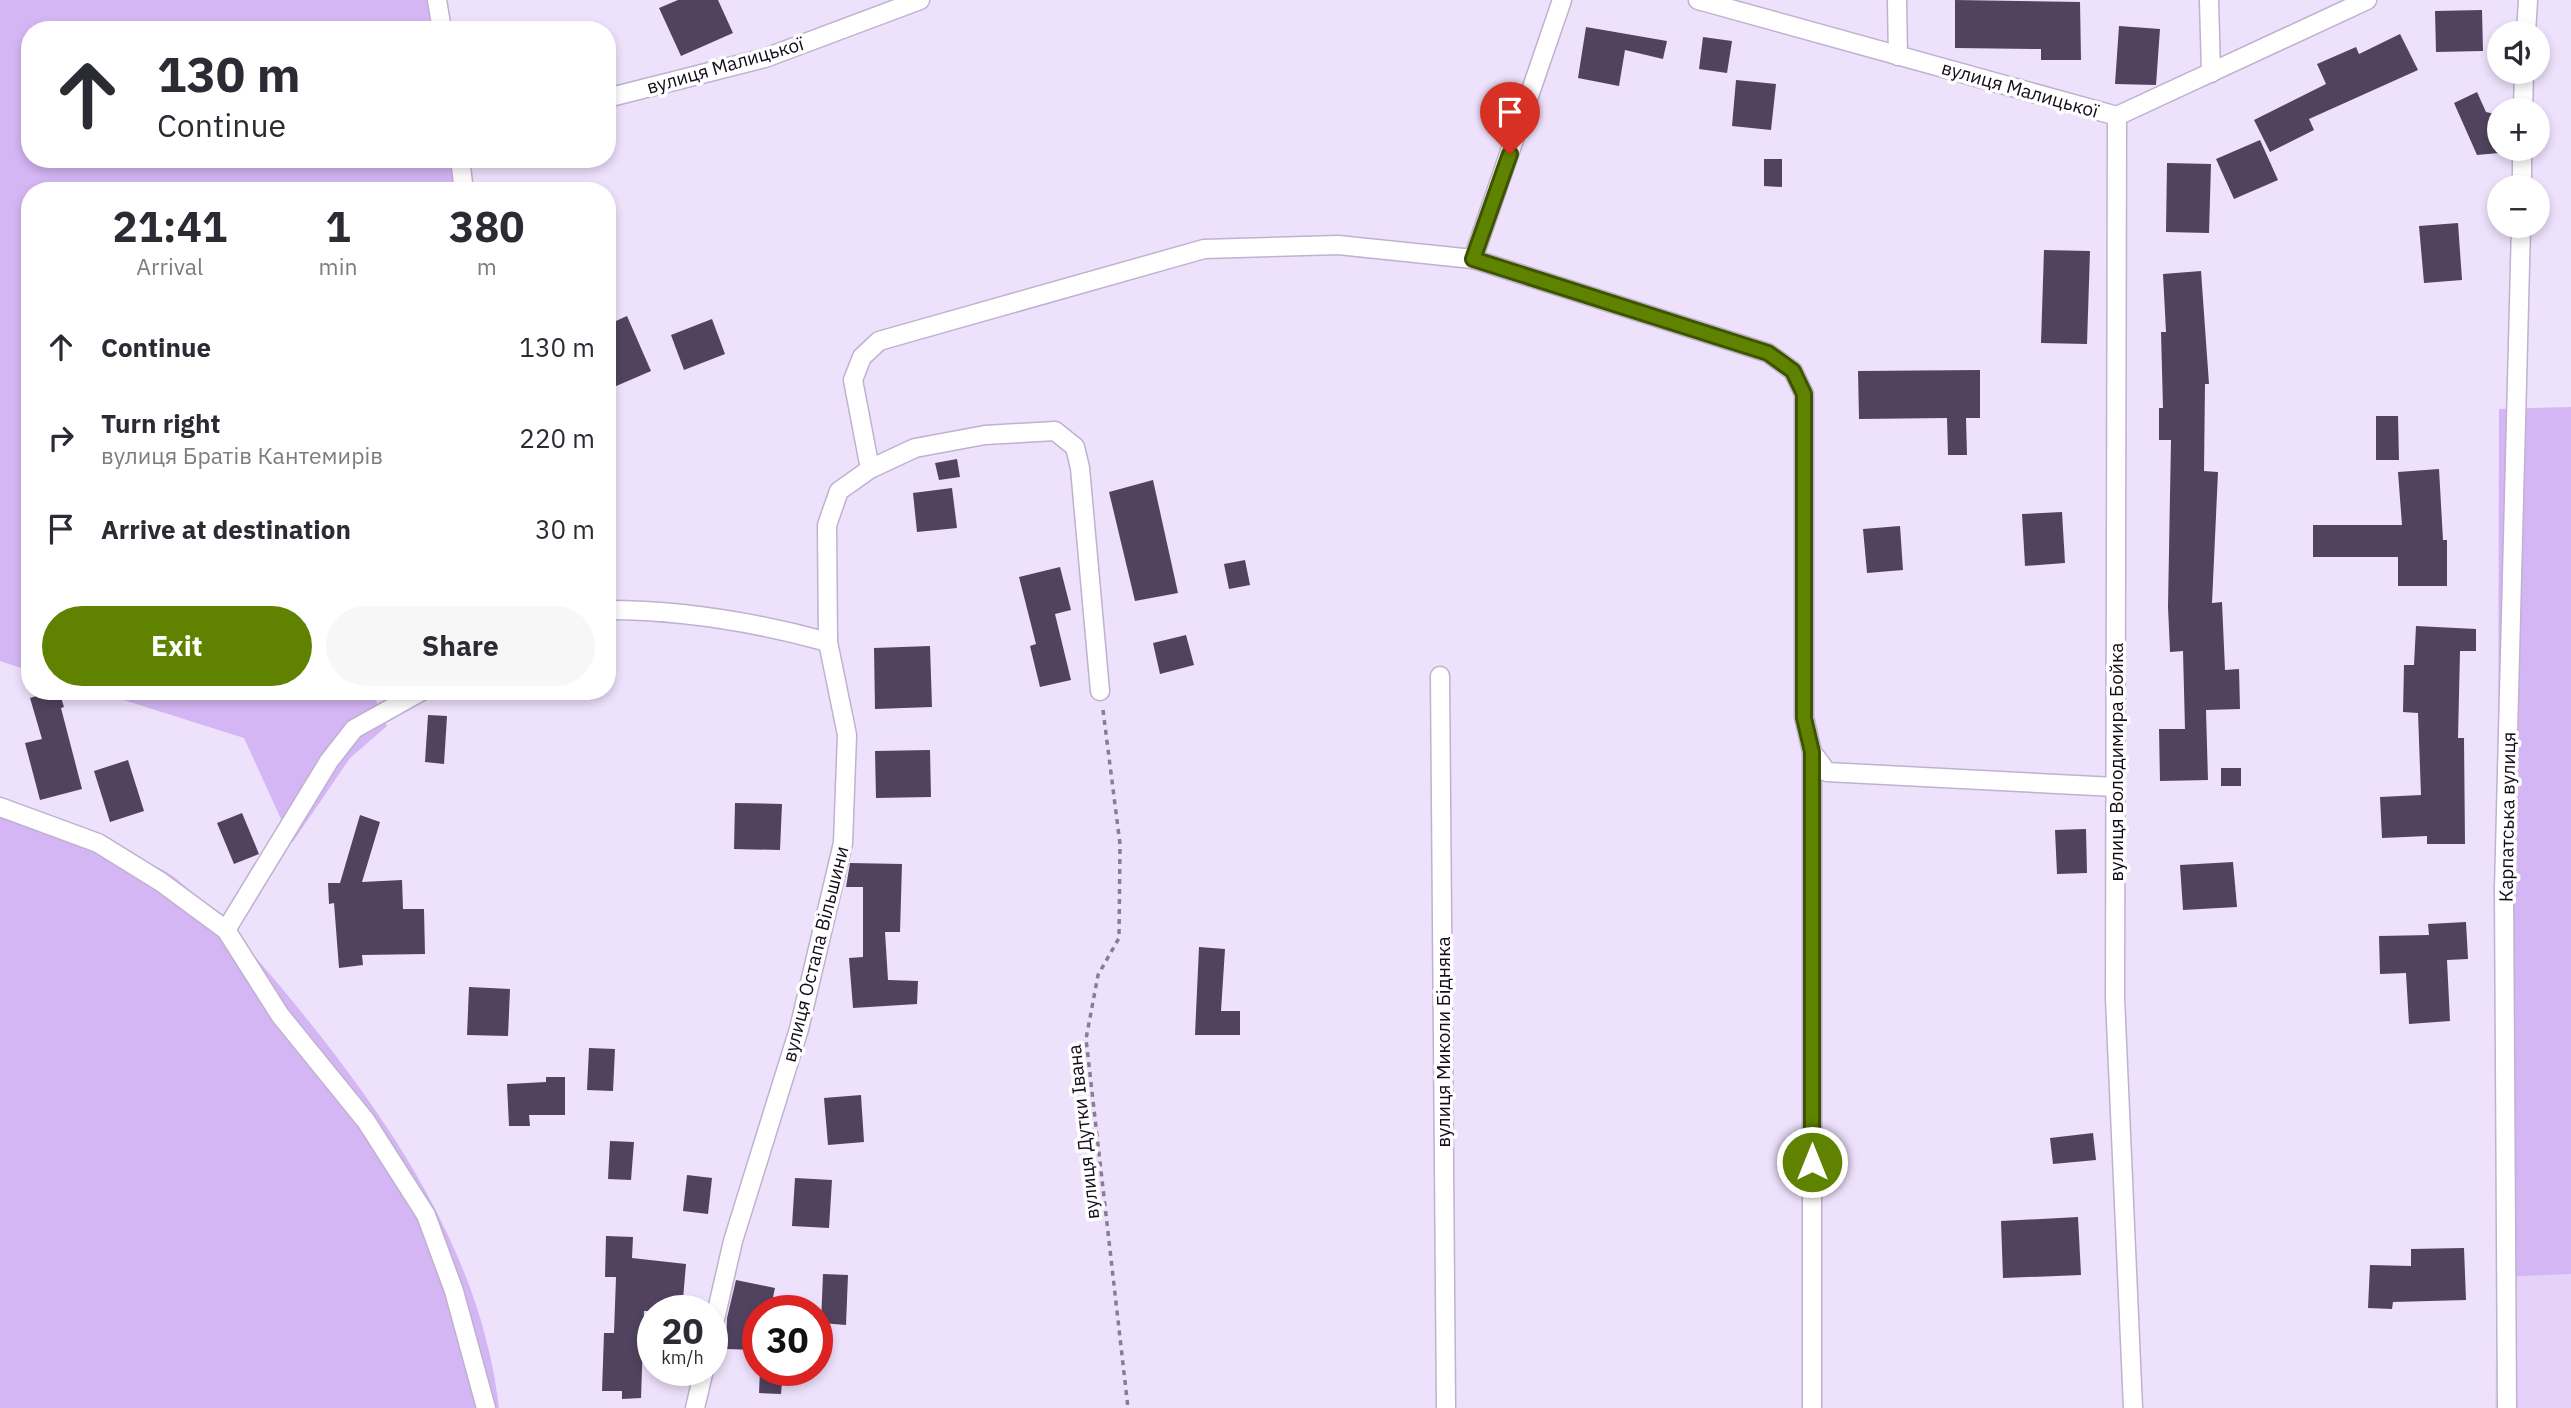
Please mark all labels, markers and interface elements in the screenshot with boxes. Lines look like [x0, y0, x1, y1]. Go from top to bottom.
map controls [2487, 21, 2550, 238]
button: sound [2487, 21, 2550, 84]
street label: вулиця Малицької [644, 31, 807, 99]
text: 130 m [157, 42, 301, 105]
icon: ahead [42, 49, 133, 140]
street label: вулиця Малицької [1939, 55, 2102, 123]
pin [1480, 82, 1540, 154]
icon: arrive [1491, 93, 1529, 131]
button: + [2487, 98, 2550, 161]
text: Continue [157, 104, 286, 146]
button: − [2487, 175, 2550, 238]
text: 21:41 [112, 199, 227, 254]
text: 1 [325, 199, 351, 254]
text: 380 [449, 199, 525, 254]
text: Arrival [136, 251, 203, 281]
text: min [319, 251, 357, 281]
text: m [477, 251, 497, 281]
icon: ahead [42, 328, 80, 366]
text: Continue [101, 330, 211, 364]
text: 130 m [519, 330, 595, 364]
text: Turn right [101, 406, 220, 440]
icon: right [42, 419, 80, 457]
text: 220 m [519, 421, 595, 455]
text: вулиця Братів Кантемирів [101, 440, 383, 470]
icon: arrive [42, 510, 80, 548]
text: Arrive at destination [101, 512, 351, 546]
text: 30 m [535, 512, 595, 546]
button: Exit [42, 606, 312, 686]
button: Share [326, 606, 595, 686]
street label: вулиця Володимира Бойка [2104, 643, 2128, 881]
street label: Карпатська вулиця [2494, 732, 2520, 902]
street label: вулиця Остапа Вільшини [777, 844, 853, 1064]
street label: вулиця Миколи Бідняка [1431, 936, 1455, 1148]
street label: вулиця Дутки Івана [1062, 1043, 1104, 1221]
position arrow [1775, 1125, 1849, 1199]
speed limit sign: 30 [742, 1295, 833, 1386]
text: 20 [661, 1308, 704, 1354]
text: km/h [661, 1346, 704, 1369]

